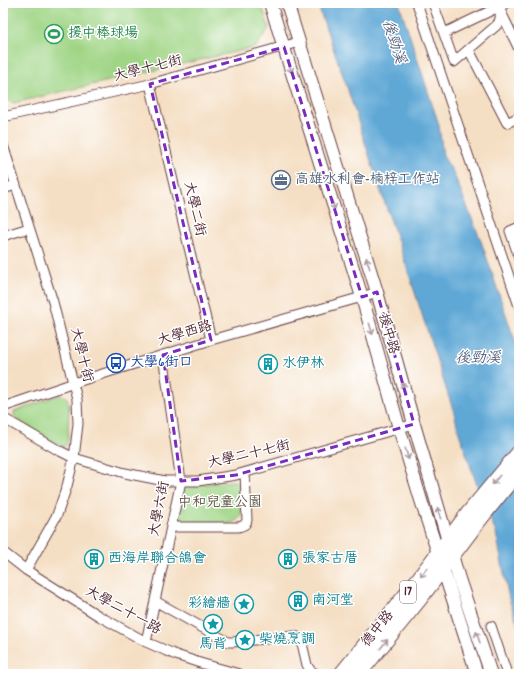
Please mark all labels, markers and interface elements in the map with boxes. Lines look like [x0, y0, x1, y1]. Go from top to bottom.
water label: 後勁溪 [376, 17, 411, 68]
sports icon: 援中棒球場 [43, 23, 65, 45]
place label: 援中棒球場 [68, 24, 138, 44]
street label: 大學十七街 [112, 51, 184, 87]
one-way arrow [287, 60, 294, 73]
office icon: 高雄水利會-楠梓工作站 [270, 169, 292, 191]
place label: 高雄水利會-楠梓工作站 [295, 170, 440, 190]
street label: 大學二街 [178, 179, 210, 239]
one-way arrow [330, 198, 337, 211]
one-way arrow [364, 257, 371, 270]
street label: 援中路 [373, 311, 403, 357]
street label: 大學西路 [155, 316, 215, 352]
one-way arrow [368, 322, 375, 335]
street label: 大學十街 [65, 325, 97, 385]
water label: 後勁溪 [455, 348, 501, 370]
bus stop icon: 大學6街口 [105, 352, 127, 374]
place label: 大學6街口 [130, 353, 193, 373]
building icon: 水伊林 [257, 353, 279, 375]
place label: 水伊林 [282, 354, 325, 374]
one-way arrow [400, 382, 407, 395]
street label: 大學二十七街 [206, 436, 292, 474]
one-way arrow [404, 447, 411, 460]
one-way arrow [492, 474, 501, 485]
street label: 大學六街 [145, 480, 175, 538]
park label: 中和兒童公園 [178, 493, 262, 513]
one-way arrow [435, 507, 443, 520]
building icon: 西海岸聯合鴿會 [83, 548, 105, 570]
building icon: 張家古厝 [277, 548, 299, 570]
place label: 西海岸聯合鴿會 [108, 549, 207, 569]
place label: 張家古厝 [302, 549, 358, 569]
one-way arrow [419, 566, 428, 577]
road number: 17 [400, 581, 416, 603]
street label: 大學二十一路 [81, 582, 165, 640]
building icon: 南河堂 [287, 590, 309, 612]
place label: 南河堂 [312, 591, 354, 611]
place icon: 彩繪牆 [233, 593, 255, 615]
place label: 彩繪牆 [188, 594, 230, 614]
street label: 德中路 [357, 606, 399, 652]
place icon: 馬背 [202, 613, 224, 635]
place icon: 柴燒烹調 [234, 629, 256, 651]
place label: 柴燒烹調 [259, 630, 315, 650]
one-way arrow [474, 631, 481, 644]
place label: 馬背 [199, 635, 227, 655]
one-way arrow [379, 638, 388, 649]

